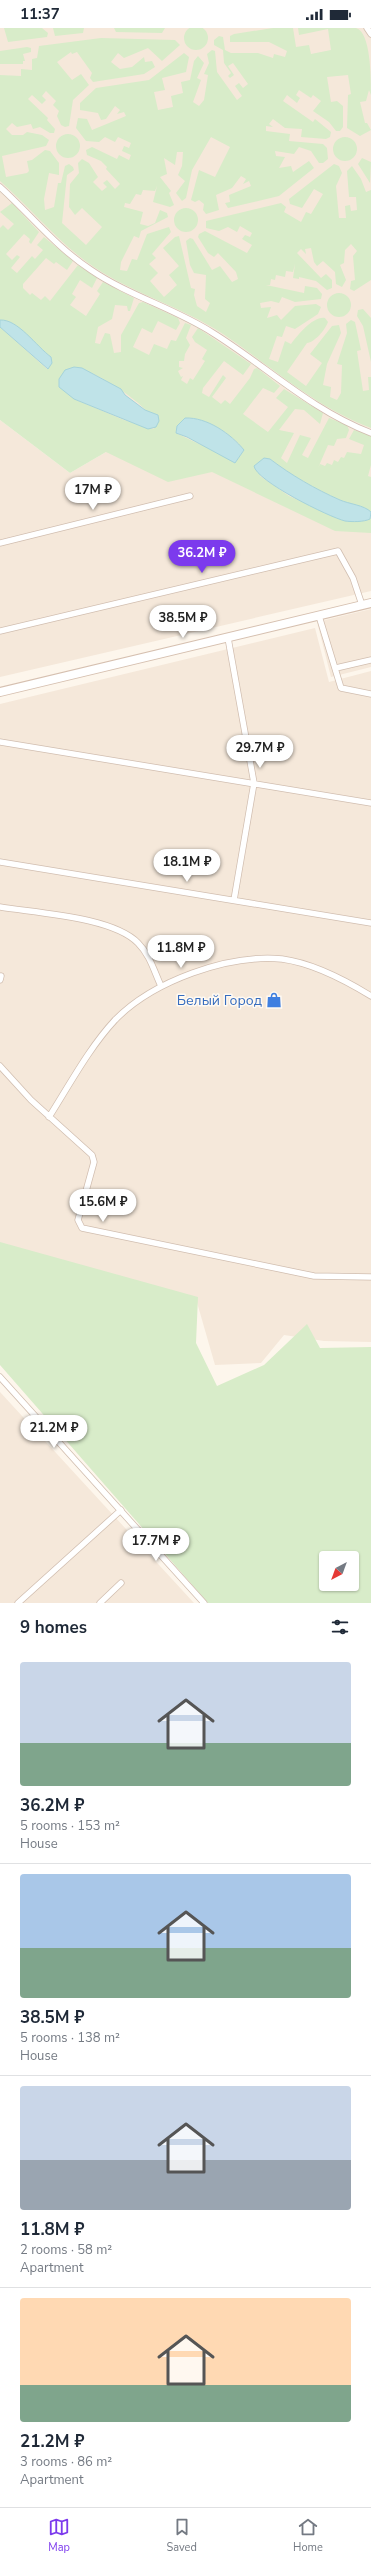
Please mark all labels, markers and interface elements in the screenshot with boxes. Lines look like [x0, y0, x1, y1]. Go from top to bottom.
text: 11:37 [20, 4, 60, 24]
pin: 17M ₽ [65, 477, 121, 511]
text: 17M ₽ [74, 481, 112, 499]
pin: 36.2M ₽ [165, 540, 239, 574]
text: 36.2M ₽ [177, 544, 227, 562]
pin: 38.5M ₽ [146, 605, 220, 639]
text: 38.5M ₽ [158, 609, 208, 627]
pin: 29.7M ₽ [223, 735, 297, 769]
text: 29.7M ₽ [235, 739, 285, 757]
pin: 18.1M ₽ [150, 849, 224, 883]
text: 18.1M ₽ [162, 853, 212, 871]
pin: 11.8M ₽ [144, 935, 218, 969]
text: 11.8M ₽ [156, 939, 206, 957]
place label: Белый Город [177, 991, 262, 1010]
shop icon: Белый Город [265, 991, 283, 1009]
pin: 15.6M ₽ [66, 1189, 140, 1223]
text: 15.6M ₽ [78, 1193, 128, 1211]
pin: 21.2M ₽ [17, 1415, 91, 1449]
text: 21.2M ₽ [29, 1419, 79, 1437]
pin: 17.7M ₽ [119, 1528, 193, 1562]
text: 17.7M ₽ [131, 1532, 181, 1550]
north arrow [319, 1551, 359, 1591]
map controls [319, 1551, 359, 1591]
text: 9 homes [20, 1616, 87, 1639]
icon: filters [329, 1616, 351, 1638]
icon: home [150, 1688, 222, 1760]
text: 36.2M ₽ [20, 1794, 84, 1817]
text: 5 rooms · 153 m² [20, 1817, 120, 1835]
text: House [20, 1835, 58, 1853]
icon: home [150, 1900, 222, 1972]
text: 38.5M ₽ [20, 2006, 84, 2029]
text: 5 rooms · 138 m² [20, 2029, 120, 2047]
text: House [20, 2047, 58, 2065]
icon: home [150, 2112, 222, 2184]
text: 11.8M ₽ [20, 2218, 84, 2241]
text: 2 rooms · 58 m² [20, 2241, 112, 2259]
text: Apartment [20, 2259, 83, 2277]
icon: home [150, 2324, 222, 2396]
text: 21.2M ₽ [20, 2430, 84, 2453]
text: 3 rooms · 86 m² [20, 2453, 112, 2471]
text: Apartment [20, 2471, 83, 2489]
tab: Map [48, 2516, 70, 2555]
tab: Saved [166, 2516, 197, 2555]
tab: Home [293, 2516, 323, 2555]

